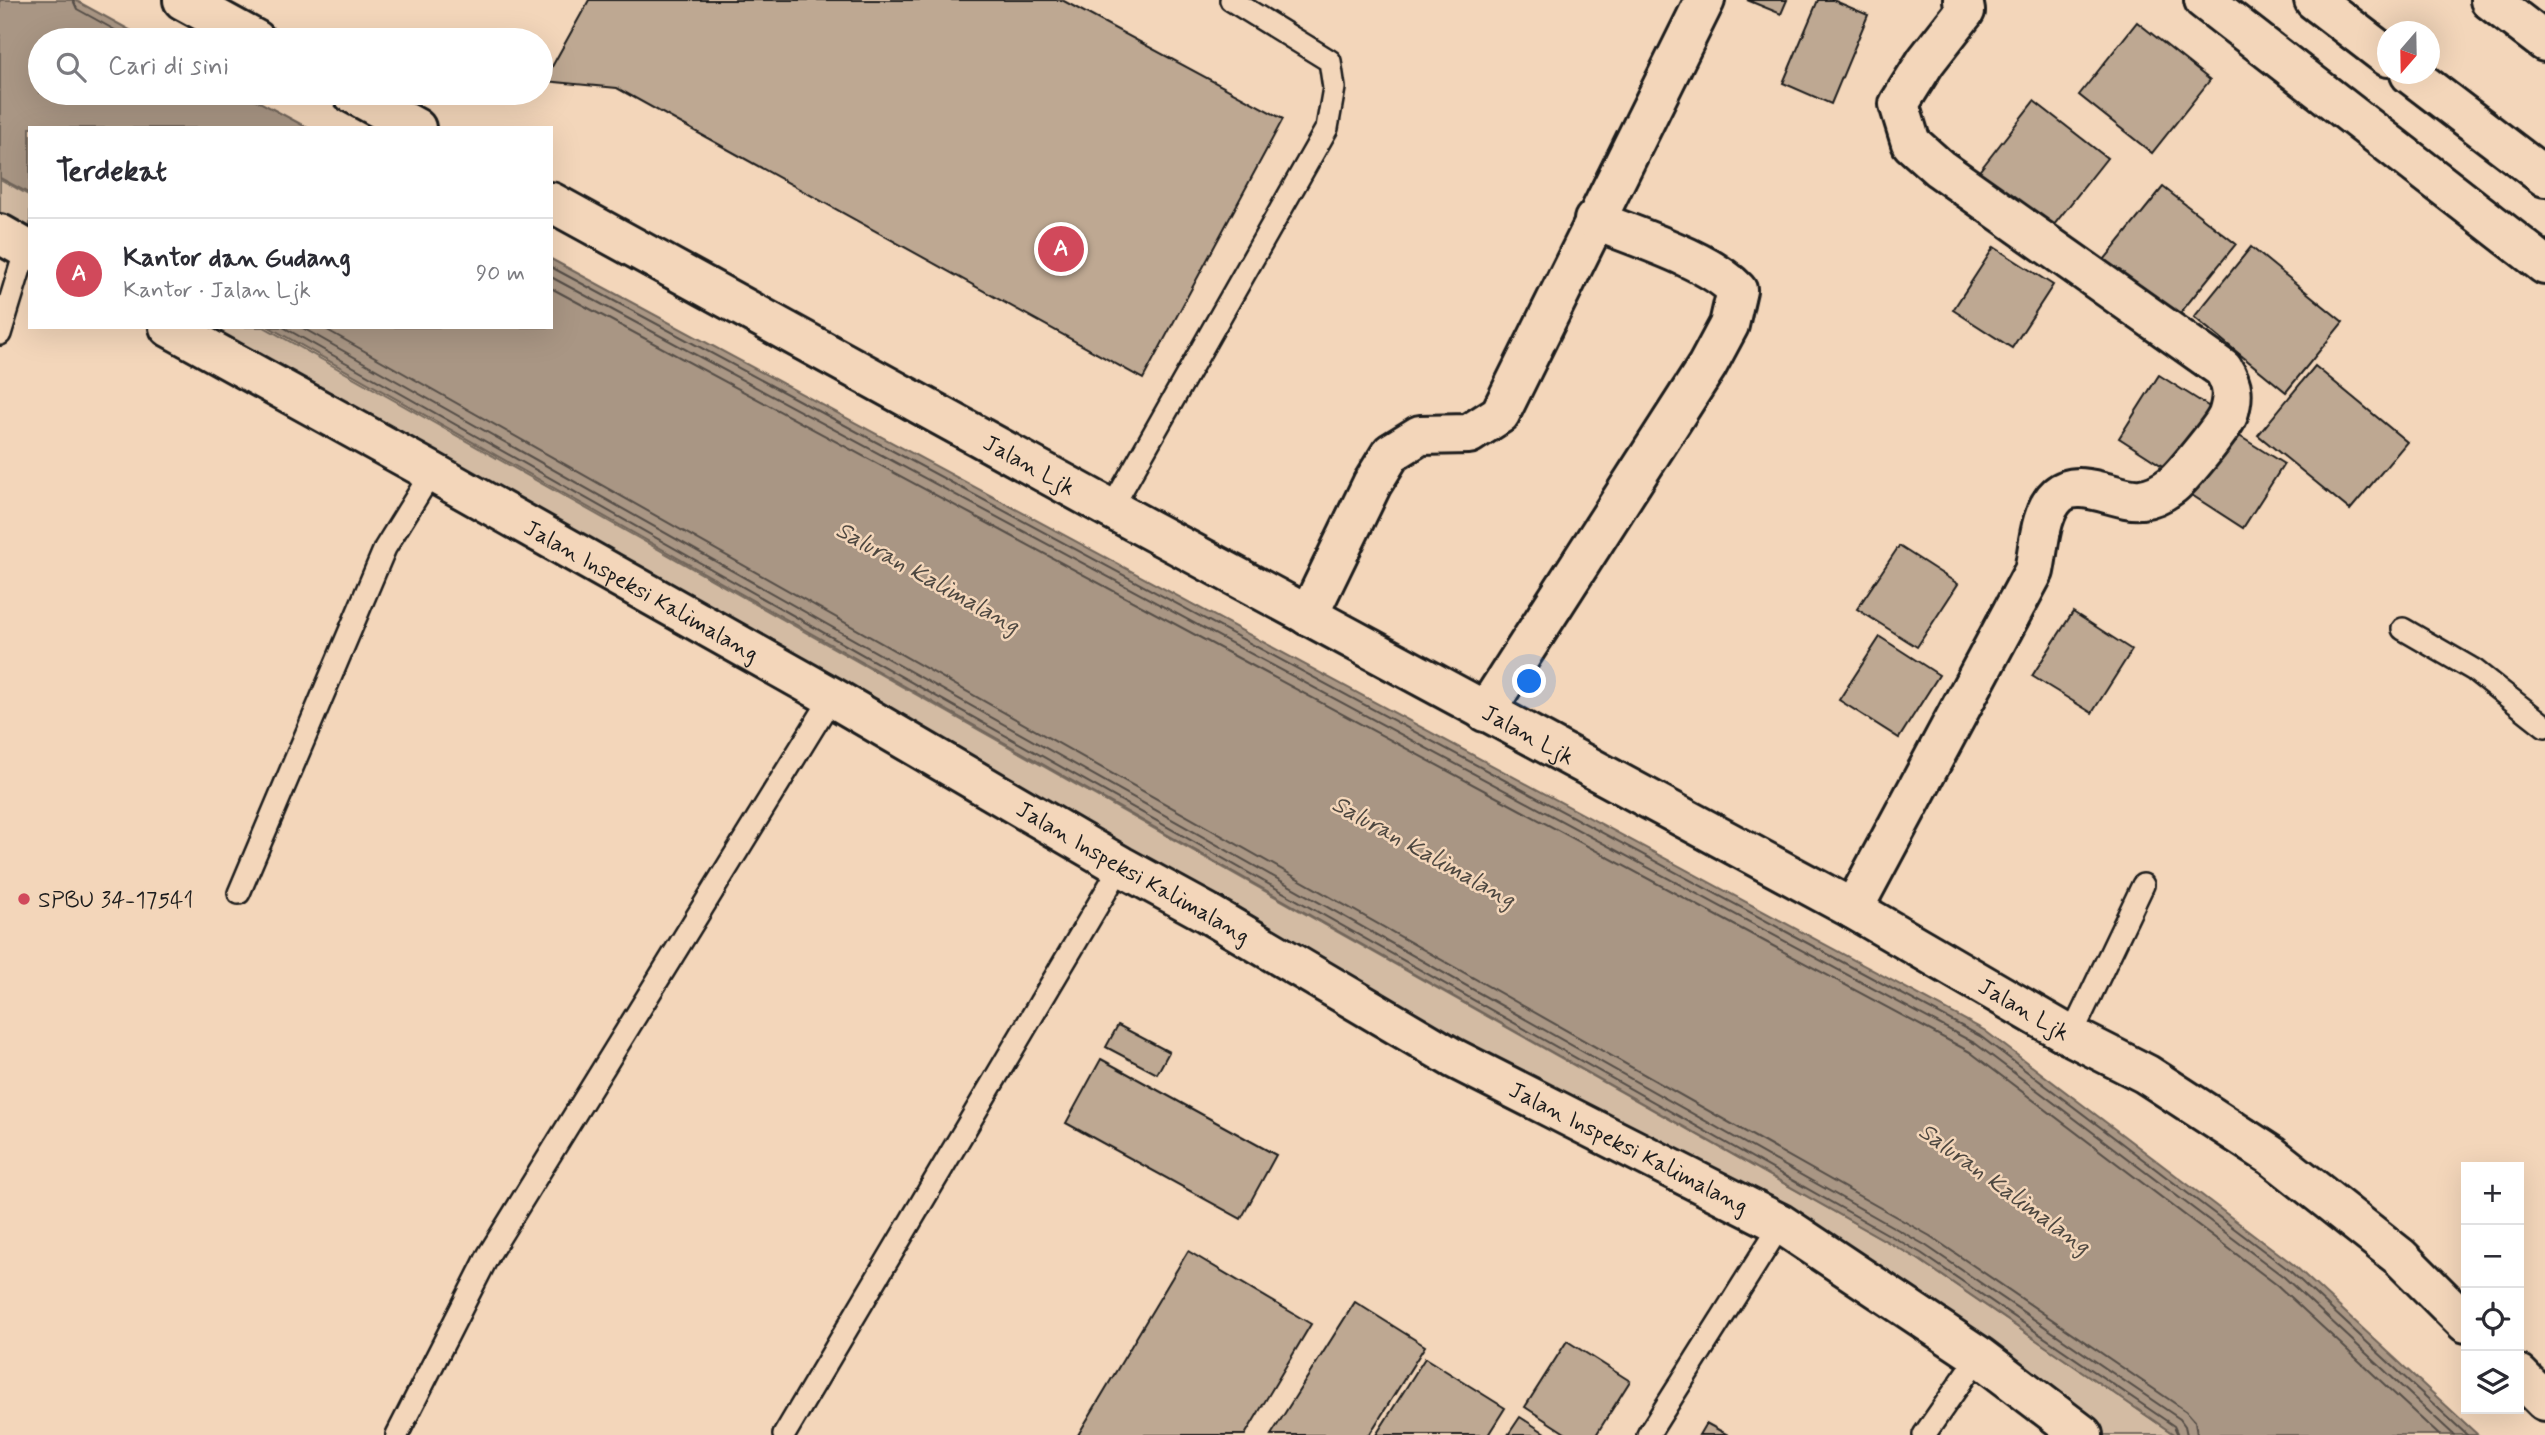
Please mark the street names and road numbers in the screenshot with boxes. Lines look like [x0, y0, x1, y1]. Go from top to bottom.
street label: Jalan Ljk [977, 429, 1080, 504]
street label: Jalan Inspeksi Kalimalang [518, 514, 763, 670]
street label: Jalan Ljk [1476, 699, 1579, 773]
street label: Jalan Inspeksi Kalimalang [1010, 795, 1255, 952]
street label: Jalan Ljk [1972, 972, 2075, 1049]
street label: Jalan Inspeksi Kalimalang [1503, 1076, 1753, 1222]

